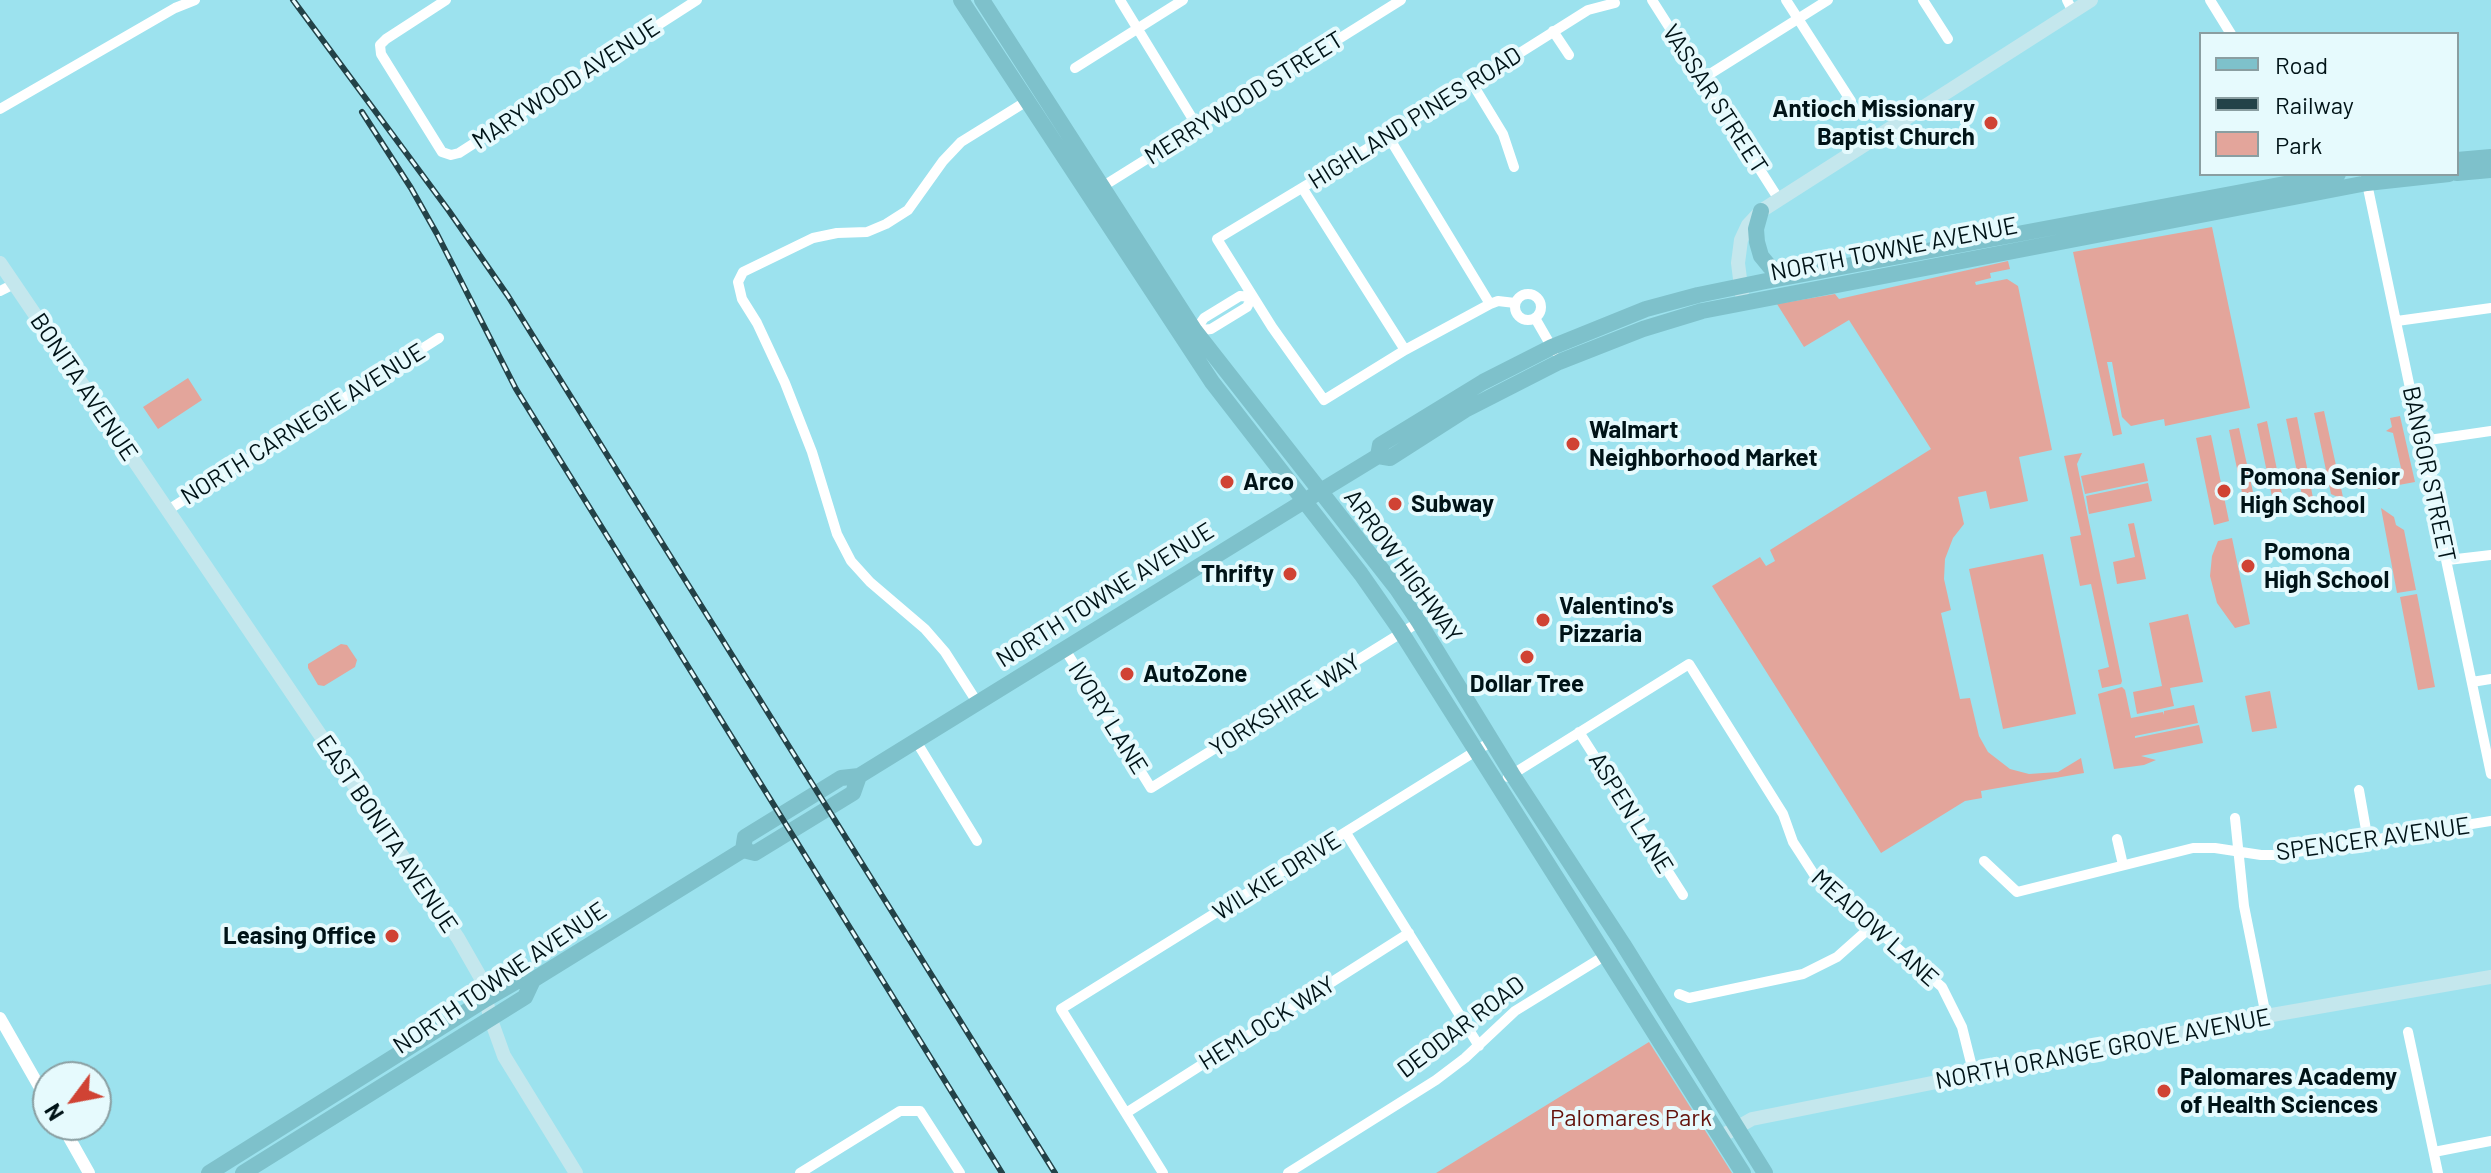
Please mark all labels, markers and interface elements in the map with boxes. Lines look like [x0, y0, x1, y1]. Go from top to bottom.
street label: MARYWOOD AVENUE [467, 13, 665, 155]
street label: VASSAR STREET [1656, 19, 1774, 179]
street label: MERRYWOOD STREET [1139, 25, 1349, 171]
legend [2199, 32, 2459, 176]
street label: HIGHLAND PINES ROAD [1303, 41, 1527, 195]
text: Road [2275, 50, 2328, 79]
text: Railway [2275, 90, 2354, 119]
place label: Antioch Missionary Baptist Church [1772, 95, 1975, 151]
marker: Antioch Missionary Baptist Church [1982, 114, 2000, 132]
text: Park [2275, 130, 2322, 159]
street label: NORTH TOWNE AVENUE [1768, 211, 2020, 287]
street label: BONITA AVENUE [24, 308, 144, 466]
street label: NORTH CARNEGIE AVENUE [176, 337, 430, 511]
street label: BANGOR STREET [2396, 383, 2462, 565]
place label: Walmart Neighborhood Market [1589, 416, 1818, 472]
marker: Walmart Neighborhood Market [1564, 435, 1582, 453]
place label: Pomona Senior High School [2240, 463, 2400, 519]
place label: Arco [1243, 468, 1294, 496]
marker: Arco [1218, 473, 1236, 491]
marker: Pomona Senior High School [2215, 482, 2233, 500]
street label: ARROW HIGHWAY [1338, 484, 1468, 648]
place label: Subway [1411, 490, 1494, 518]
marker: Subway [1386, 495, 1404, 513]
street label: NORTH TOWNE AVENUE [991, 516, 1219, 674]
place label: Pomona High School [2264, 538, 2389, 594]
marker: Pomona High School [2239, 557, 2257, 575]
place label: Thrifty [1201, 560, 1274, 588]
marker: Thrifty [1281, 565, 1299, 583]
place label: Valentino's Pizzaria [1559, 592, 1674, 648]
marker: Valentino's Pizzaria [1534, 611, 1552, 629]
street label: YORKSHIRE WAY [1204, 647, 1366, 763]
marker: Dollar Tree [1518, 648, 1536, 666]
street label: IVORY LANE [1062, 656, 1154, 780]
place label: AutoZone [1143, 660, 1247, 688]
marker: AutoZone [1118, 665, 1136, 683]
place label: Dollar Tree [1470, 670, 1584, 698]
street label: EAST BONITA AVENUE [310, 730, 464, 938]
street label: ASPEN LANE [1582, 747, 1680, 879]
street label: SPENCER AVENUE [2274, 811, 2472, 867]
street label: WILKIE DRIVE [1208, 825, 1346, 927]
street label: MEADOW LANE [1805, 863, 1945, 993]
street label: NORTH TOWNE AVENUE [388, 896, 612, 1060]
place label: Leasing Office [223, 922, 376, 950]
marker: Leasing Office [383, 927, 401, 945]
street label: HEMLOCK WAY [1194, 970, 1340, 1076]
street label: DEODAR ROAD [1392, 970, 1530, 1084]
street label: NORTH ORANGE GROVE AVENUE [1933, 1002, 2273, 1096]
north arrow [32, 1061, 112, 1141]
place label: Palomares Academy of Health Sciences [2180, 1063, 2397, 1119]
marker: Palomares Academy of Health Sciences [2155, 1082, 2173, 1100]
text: N [38, 1100, 68, 1126]
park label: Palomares Park [1550, 1104, 1712, 1132]

